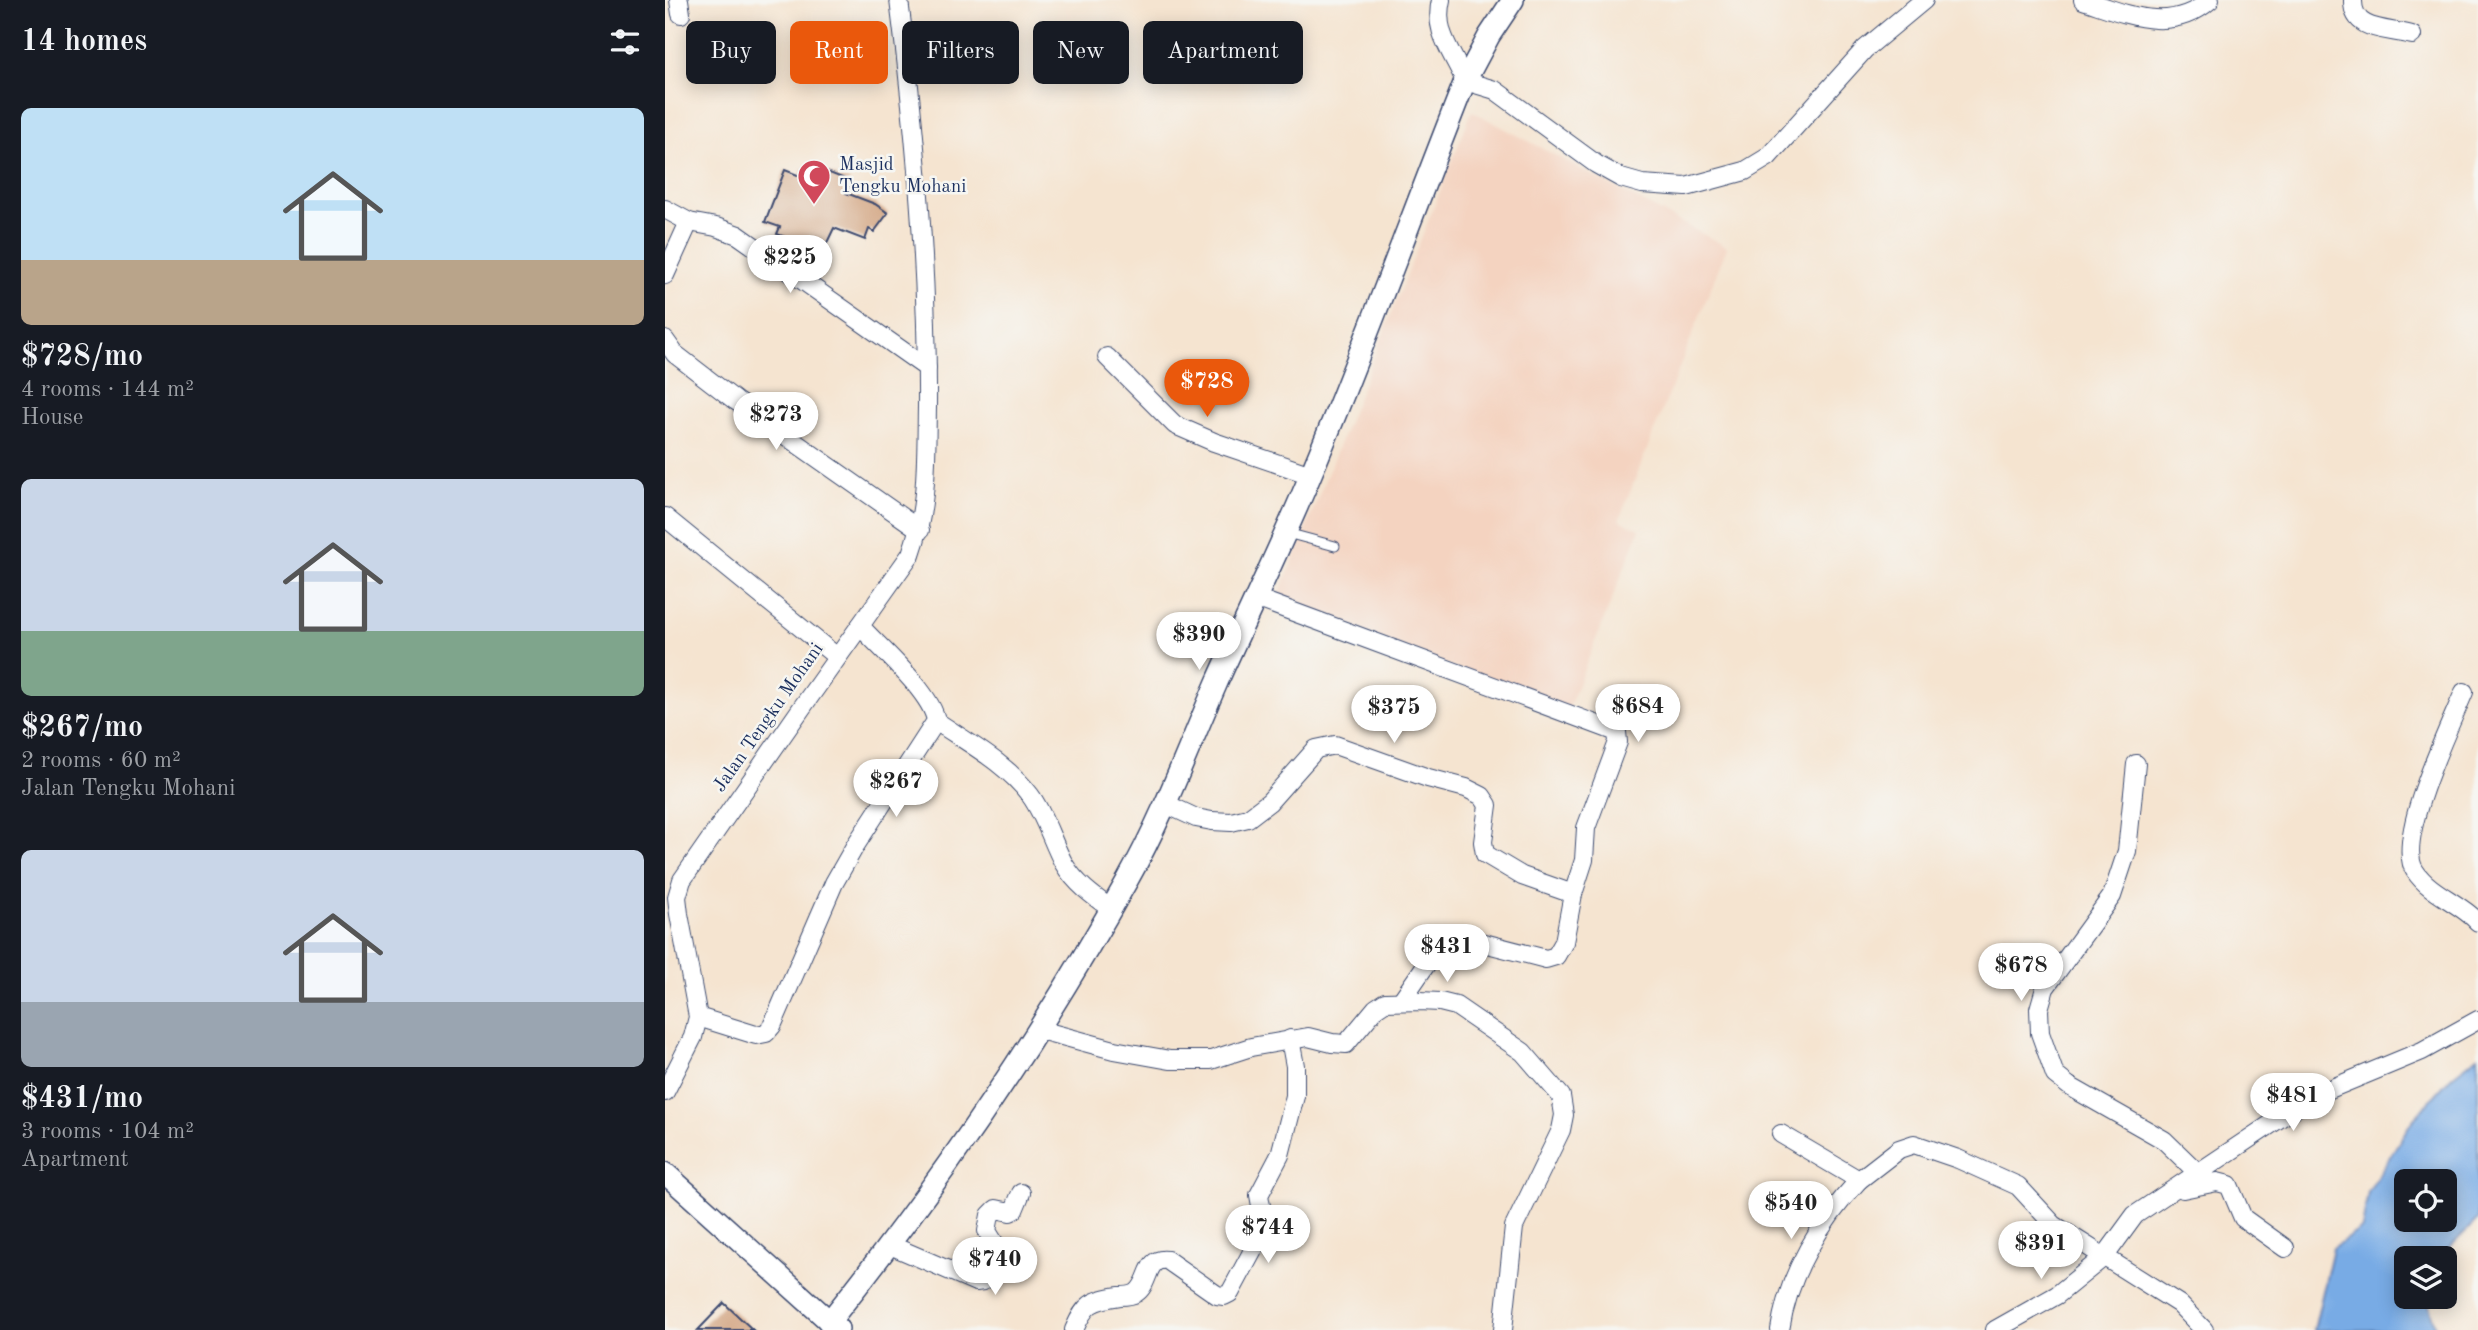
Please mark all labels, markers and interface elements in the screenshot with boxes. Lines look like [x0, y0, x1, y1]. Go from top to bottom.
chip: Buy [686, 21, 776, 84]
chip: Rent [790, 21, 888, 84]
chip: Filters [902, 21, 1019, 84]
chip: New [1033, 21, 1129, 84]
chip: Apartment [1143, 21, 1303, 84]
icon: filters [606, 23, 644, 61]
text: 14 homes [21, 27, 147, 57]
icon: home [270, 153, 396, 279]
place label: Masjid Tengku Mohani [839, 156, 966, 197]
mosque icon: Masjid Tengku Mohani [795, 157, 833, 206]
pin: $225 [749, 236, 831, 295]
text: $225 [763, 246, 817, 269]
text: $728/mo [21, 342, 143, 372]
pin: $728 [1166, 360, 1248, 419]
text: $728 [1180, 370, 1234, 393]
text: 4 rooms · 144 m² [21, 378, 194, 401]
pin: $273 [735, 392, 817, 452]
text: $273 [749, 403, 803, 426]
text: House [21, 406, 83, 429]
icon: home [270, 524, 396, 650]
pin: $390 [1158, 612, 1240, 672]
text: $390 [1172, 623, 1226, 646]
street label: Jalan Tengku Mohani [710, 640, 828, 796]
pin: $684 [1597, 684, 1679, 744]
pin: $375 [1353, 686, 1435, 745]
text: $684 [1611, 695, 1665, 718]
text: $375 [1367, 696, 1421, 719]
text: $267/mo [21, 713, 143, 743]
text: 2 rooms · 60 m² [21, 749, 181, 772]
pin: $267 [855, 760, 937, 819]
text: $267 [869, 770, 923, 793]
text: Jalan Tengku Mohani [21, 777, 235, 800]
icon: home [270, 895, 396, 1021]
pin: $431 [1406, 925, 1488, 984]
text: $431 [1420, 935, 1474, 958]
pin: $678 [1980, 944, 2062, 1003]
text: $678 [1994, 954, 2048, 977]
pin: $481 [2252, 1074, 2334, 1133]
text: $431/mo [21, 1084, 143, 1114]
text: $481 [2266, 1084, 2320, 1107]
text: 3 rooms · 104 m² [21, 1120, 194, 1143]
text: Apartment [21, 1148, 129, 1171]
map controls [2394, 1169, 2457, 1309]
button: locate [2394, 1169, 2457, 1232]
pin: $540 [1750, 1182, 1832, 1241]
text: $540 [1764, 1192, 1818, 1215]
pin: $744 [1227, 1206, 1309, 1265]
text: $744 [1241, 1216, 1295, 1239]
pin: $391 [2000, 1222, 2082, 1281]
text: $391 [2014, 1232, 2068, 1255]
pin: $740 [954, 1238, 1036, 1297]
button: layers [2394, 1246, 2457, 1309]
text: $740 [968, 1248, 1022, 1271]

